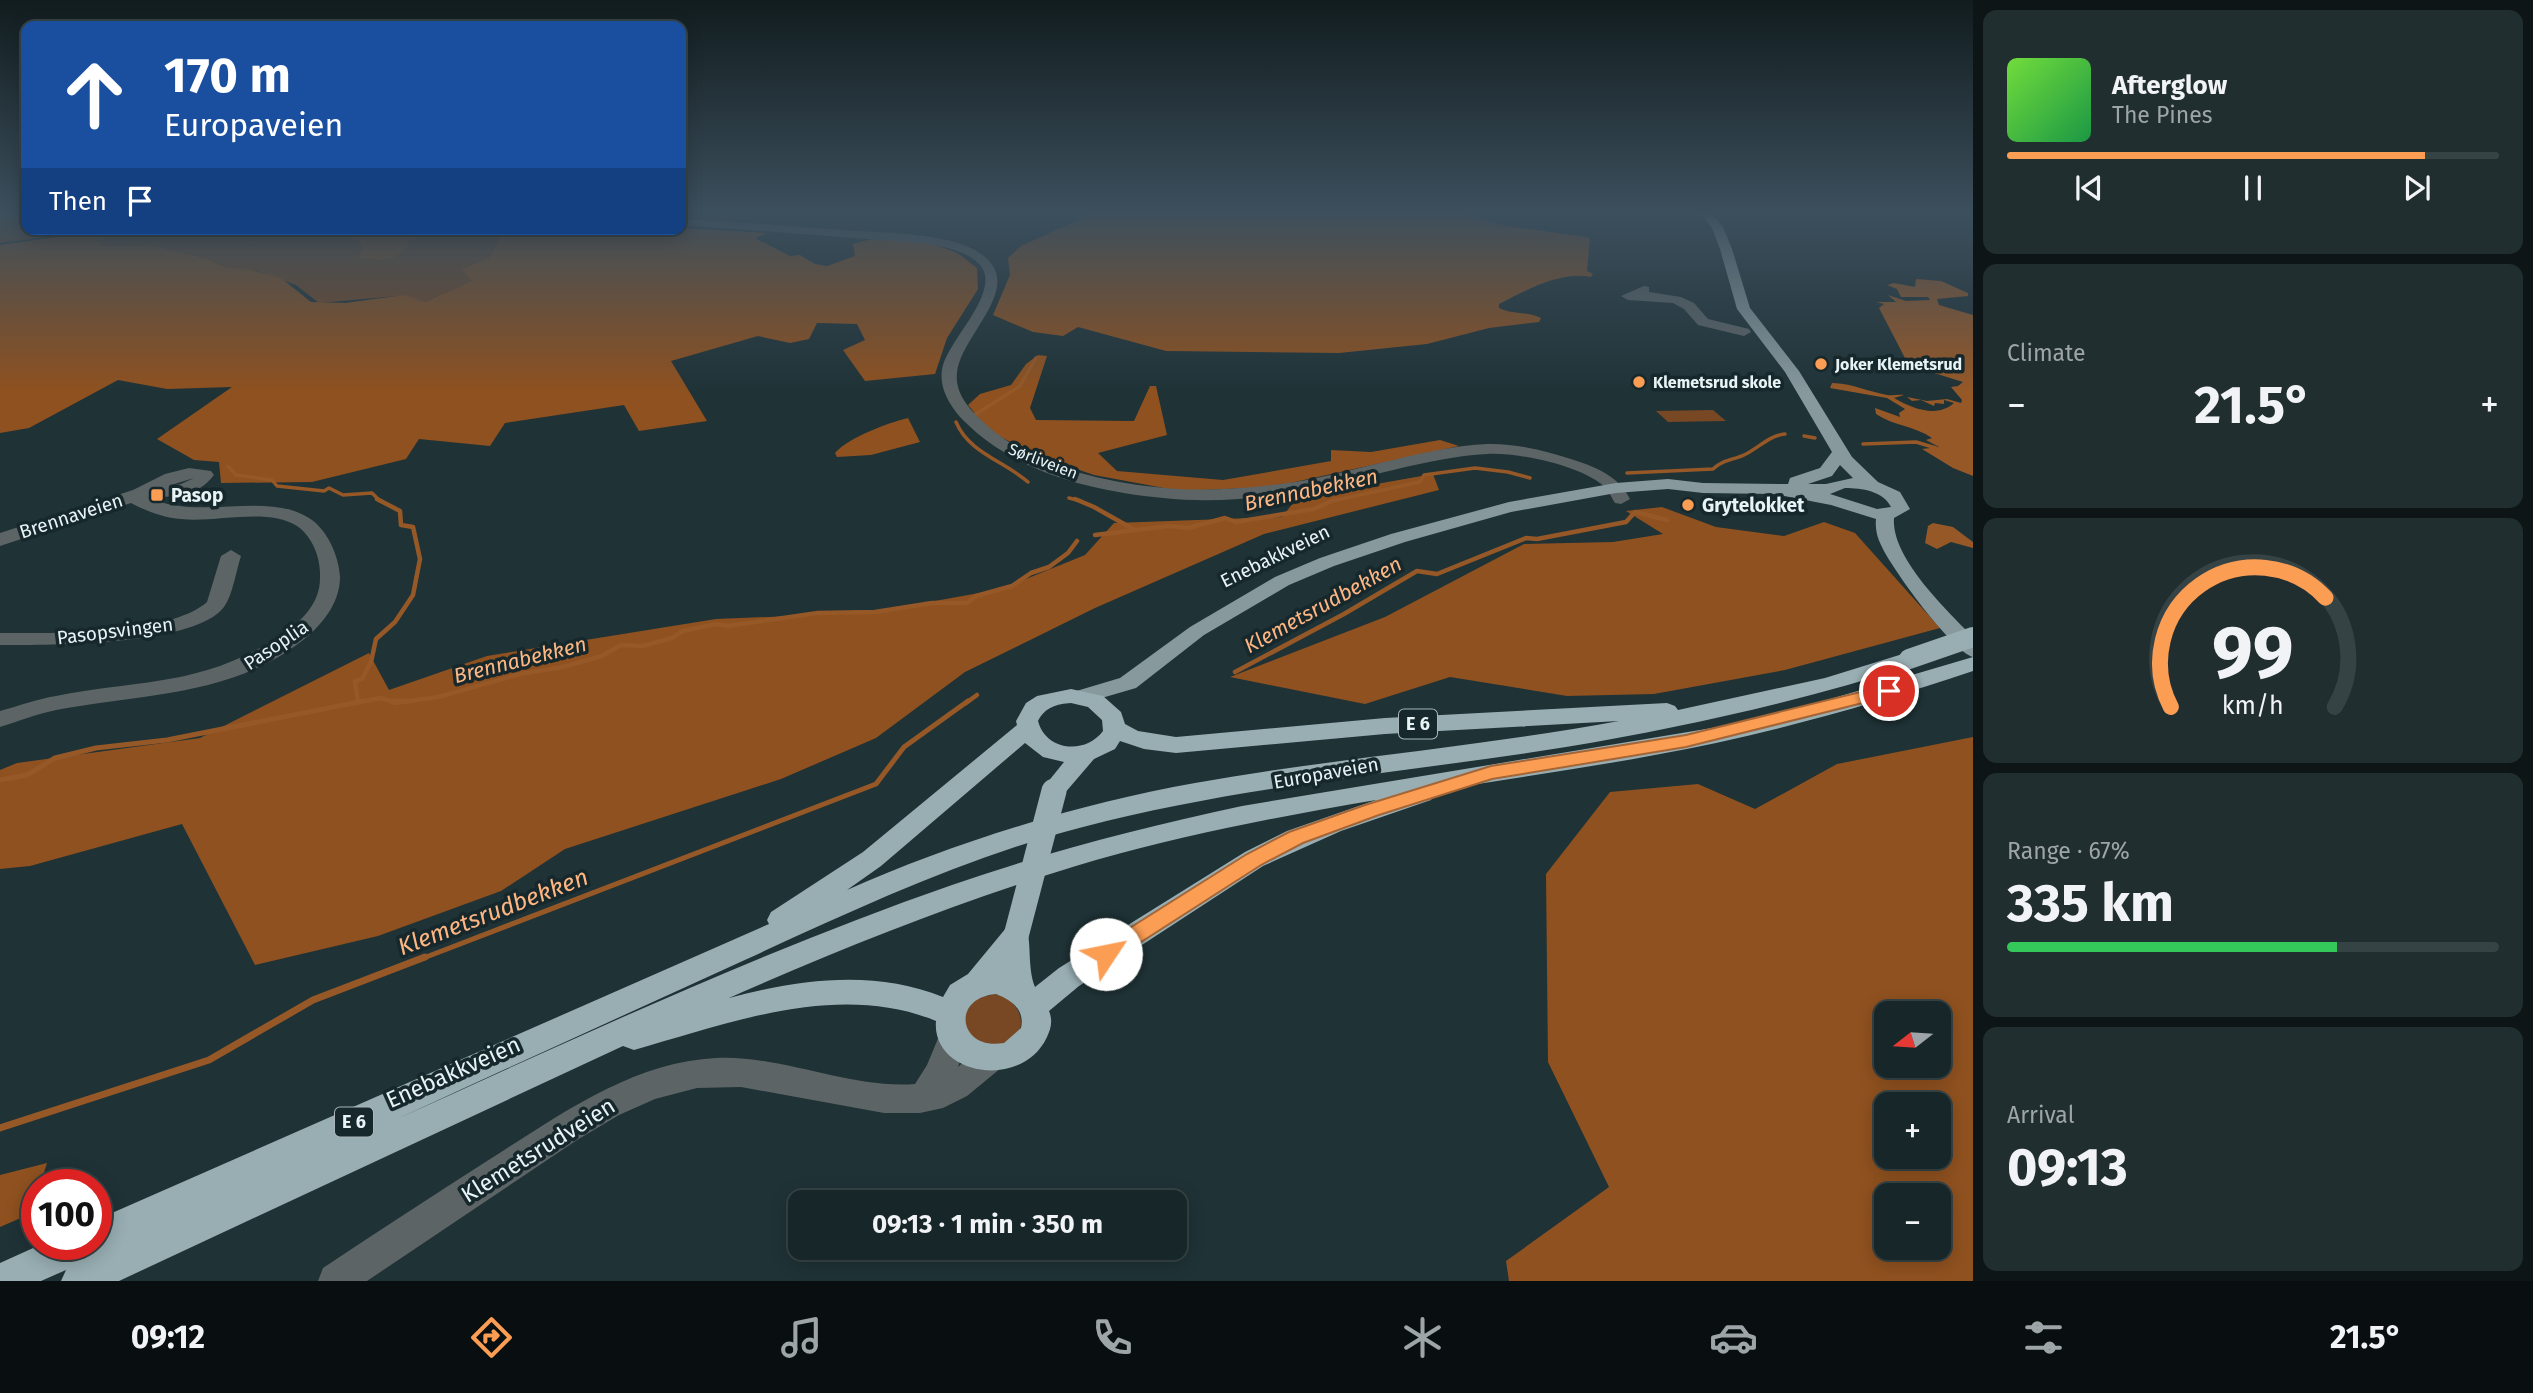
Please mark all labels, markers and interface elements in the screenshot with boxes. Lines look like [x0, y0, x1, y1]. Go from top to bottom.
text: 170 m [164, 46, 291, 105]
icon: ahead [49, 49, 140, 140]
text: Afterglow [2112, 70, 2227, 101]
text: The Pines [2112, 101, 2213, 129]
text: Europaveien [164, 106, 343, 144]
icon: previous [2070, 169, 2108, 207]
icon: pause [2234, 169, 2272, 207]
icon: next [2398, 169, 2436, 207]
icon: arrive [121, 182, 159, 220]
text: Then [49, 186, 107, 217]
text: Climate [2007, 339, 2086, 367]
place label: Joker Klemetsrud [1834, 355, 1962, 374]
marker: Joker Klemetsrud [1813, 356, 1829, 372]
place label: Klemetsrud skole [1653, 373, 1781, 392]
marker: Klemetsrud skole [1631, 374, 1647, 390]
text: 21.5° [2194, 374, 2312, 437]
text: − [2007, 382, 2026, 428]
text: + [2480, 382, 2499, 428]
street label: Sørliveien [1006, 439, 1080, 483]
water label: Brennabekken [1242, 463, 1380, 517]
place label: Pasop [171, 484, 223, 507]
marker: Pasop [149, 487, 165, 503]
street label: Brennaveien [16, 488, 126, 544]
place label: Grytelokket [1702, 494, 1805, 517]
marker: Grytelokket [1680, 497, 1696, 513]
street label: Enebakkveien [1217, 520, 1333, 592]
water label: Klemetsrudbekken [1240, 551, 1406, 659]
text: 99 [2212, 609, 2294, 696]
street label: Pasopsvingen [56, 612, 174, 650]
street label: Pasoplia [239, 615, 313, 675]
water label: Brennabekken [451, 631, 589, 689]
pin [1859, 661, 1919, 721]
icon: arrive [1870, 672, 1908, 710]
text: km/h [2222, 690, 2284, 720]
road number: E 6 [1399, 710, 1437, 738]
street label: Europaveien [1272, 752, 1380, 794]
text: Range · 67% [2007, 837, 2130, 865]
water label: Klemetsrudbekken [394, 863, 592, 961]
text: 335 km [2007, 872, 2174, 935]
position arrow [1069, 917, 1143, 991]
north arrow [1874, 1001, 1951, 1078]
map controls [1874, 1001, 1951, 1260]
street label: Enebakkveien [382, 1030, 524, 1114]
street label: Klemetsrudveien [456, 1091, 620, 1209]
button: + [1874, 1092, 1951, 1169]
text: Arrival [2007, 1101, 2074, 1129]
road number: E 6 [335, 1107, 373, 1136]
text: 09:13 [2007, 1136, 2128, 1199]
speed limit sign: 100 [21, 1169, 112, 1260]
button: − [1874, 1183, 1951, 1260]
text: 09:13 · 1 min · 350 m [872, 1209, 1103, 1240]
icon: directions [467, 1313, 516, 1362]
icon: music [777, 1313, 826, 1362]
icon: phone [1088, 1313, 1137, 1362]
icon: climate [1398, 1313, 1447, 1362]
icon: car [1709, 1313, 1758, 1362]
icon: filters [2019, 1313, 2068, 1362]
text: 09:12 [131, 1318, 205, 1356]
text: 21.5° [2330, 1318, 2402, 1356]

